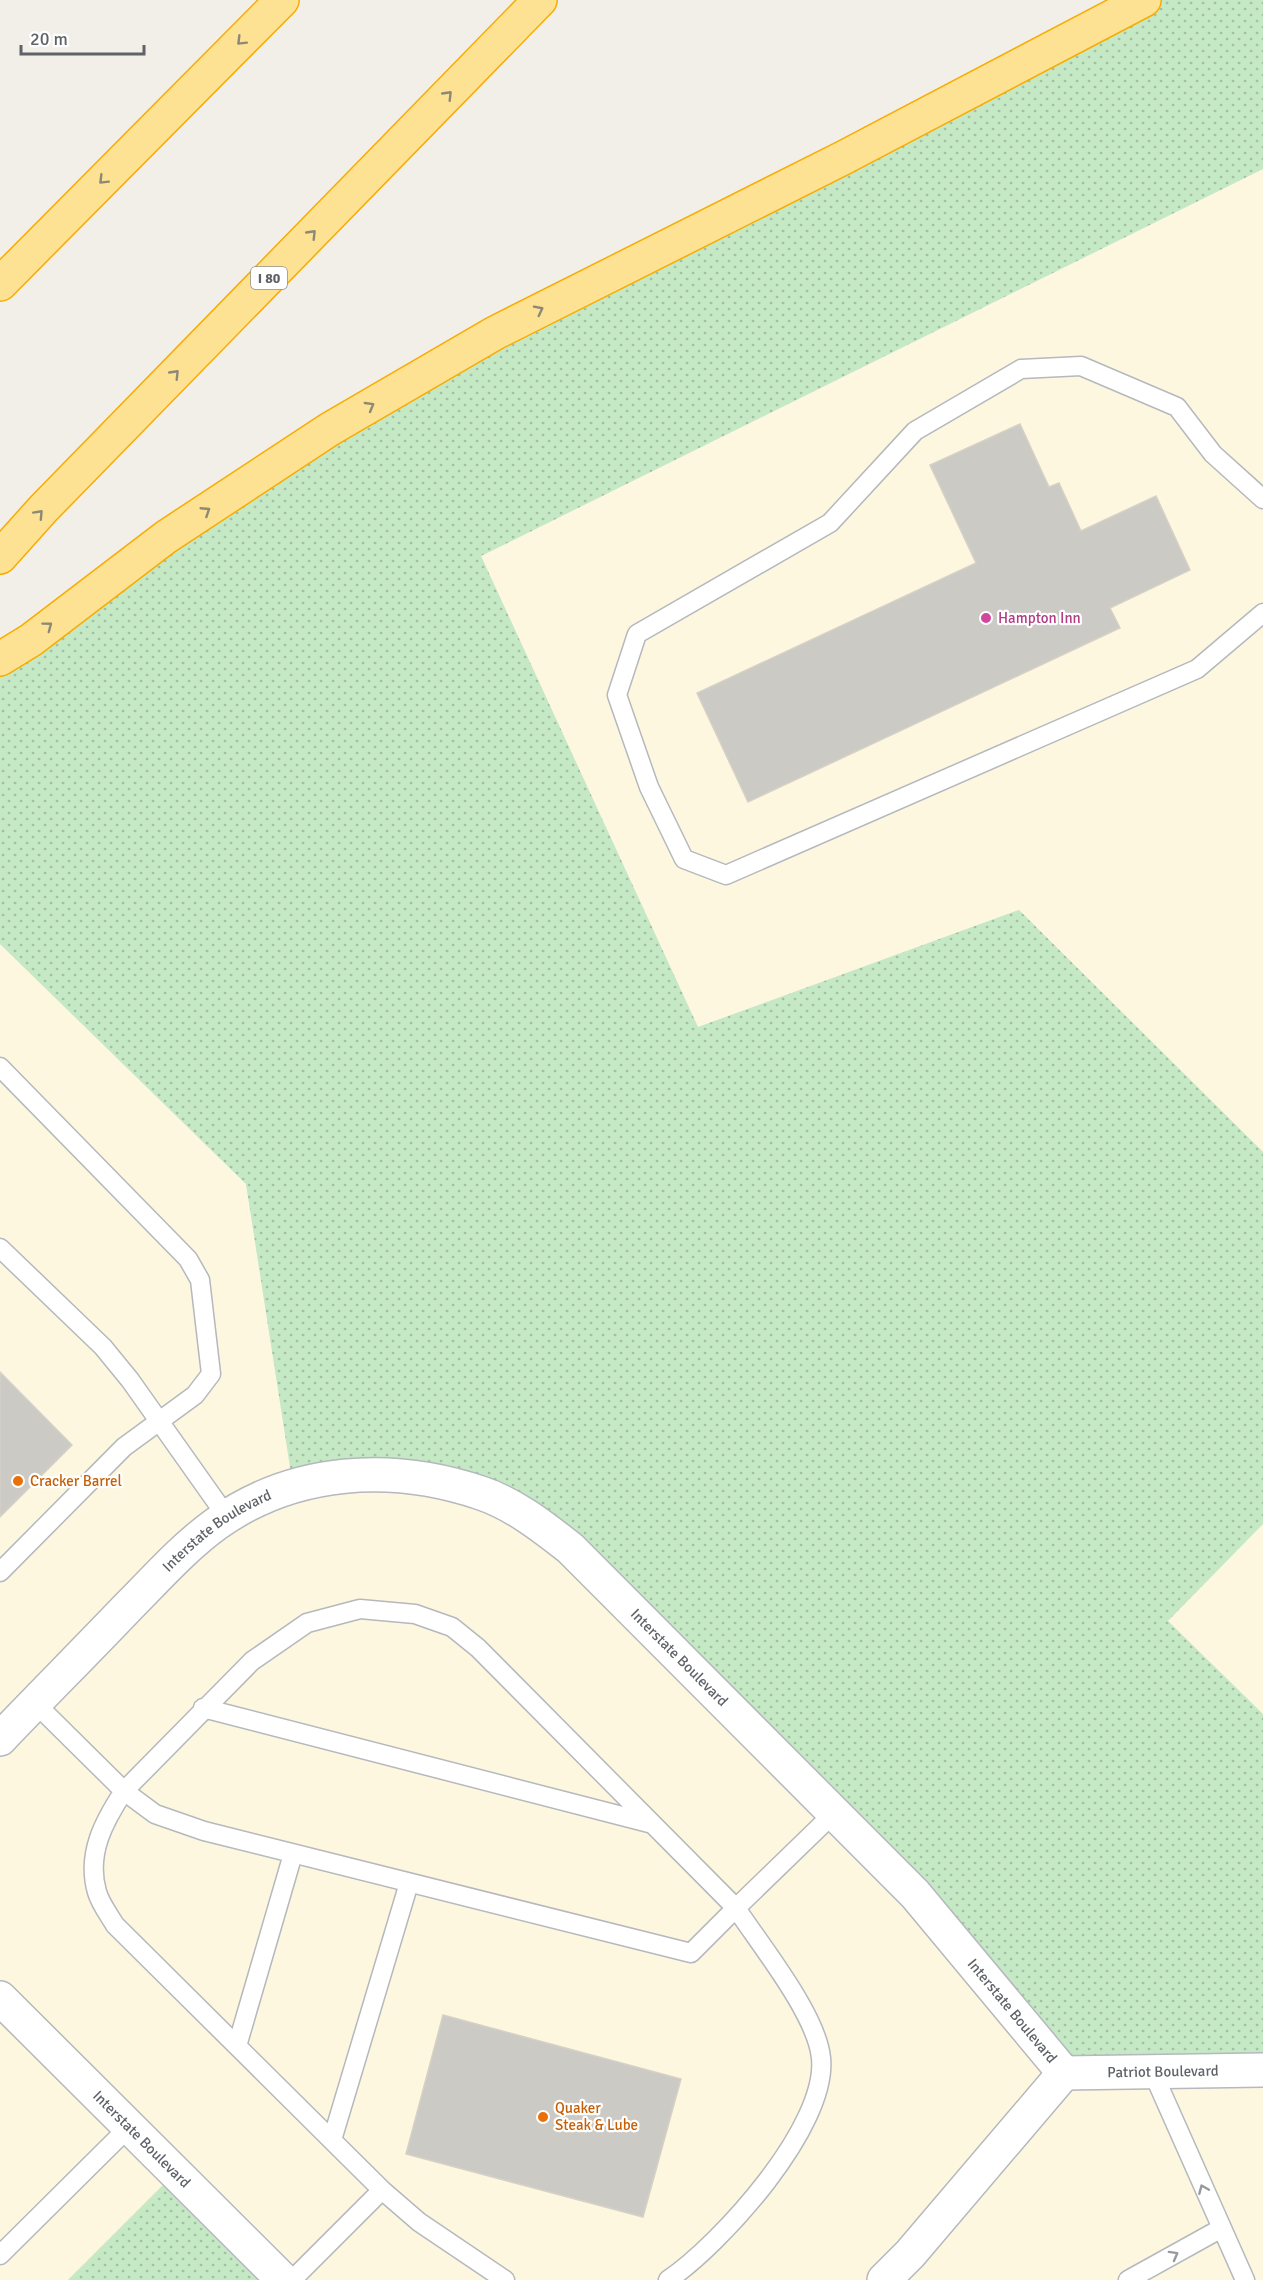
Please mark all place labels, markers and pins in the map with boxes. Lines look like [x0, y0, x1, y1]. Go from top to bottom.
place label: Hampton Inn [998, 609, 1081, 627]
marker: Hampton Inn [979, 611, 993, 625]
place label: Cracker Barrel [30, 1472, 122, 1490]
marker: Cracker Barrel [11, 1474, 25, 1488]
place label: Quaker Steak & Lube [555, 2099, 638, 2134]
marker: Quaker Steak & Lube [536, 2110, 550, 2124]

